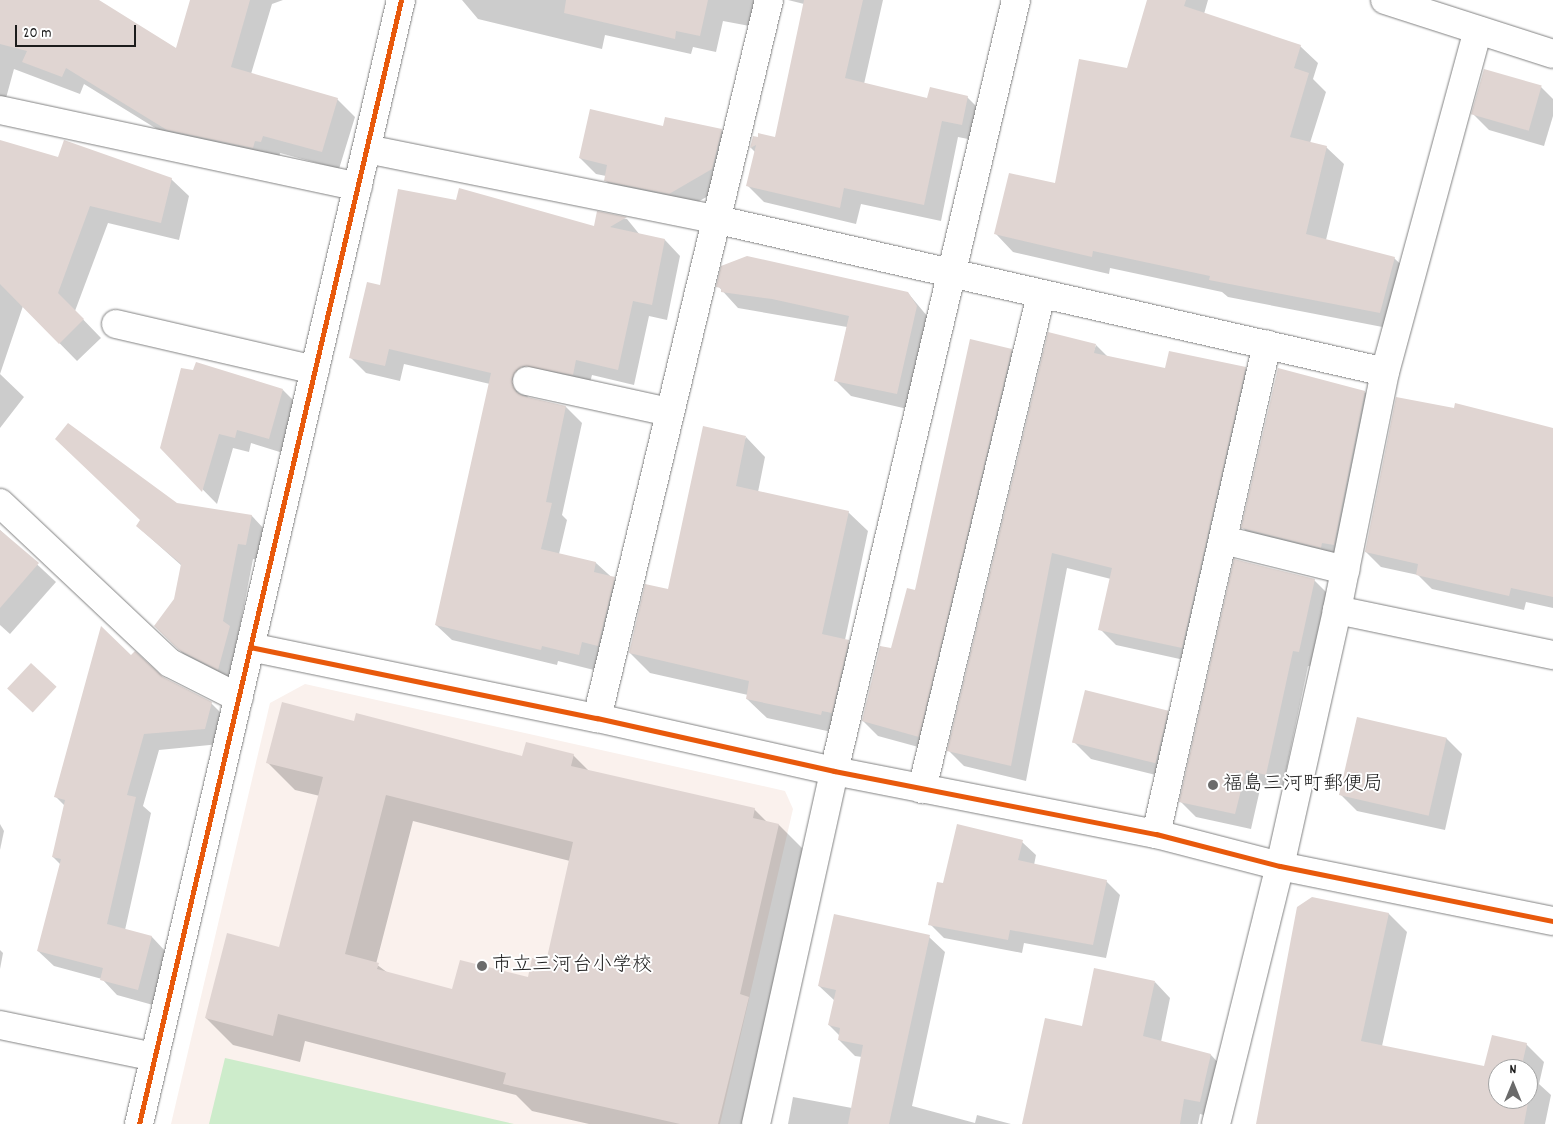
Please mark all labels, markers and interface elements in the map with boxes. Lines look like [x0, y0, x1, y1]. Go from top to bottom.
scale bar [18, 15, 139, 47]
text: 20 m [23, 23, 51, 45]
place label: 福島三河町郵便局 [1223, 773, 1383, 797]
marker: 福島三河町郵便局 [1207, 779, 1219, 791]
place label: 市立三河台小学校 [492, 954, 652, 978]
marker: 市立三河台小学校 [476, 960, 488, 972]
north arrow [1488, 1059, 1538, 1109]
text: N [1510, 1060, 1516, 1080]

